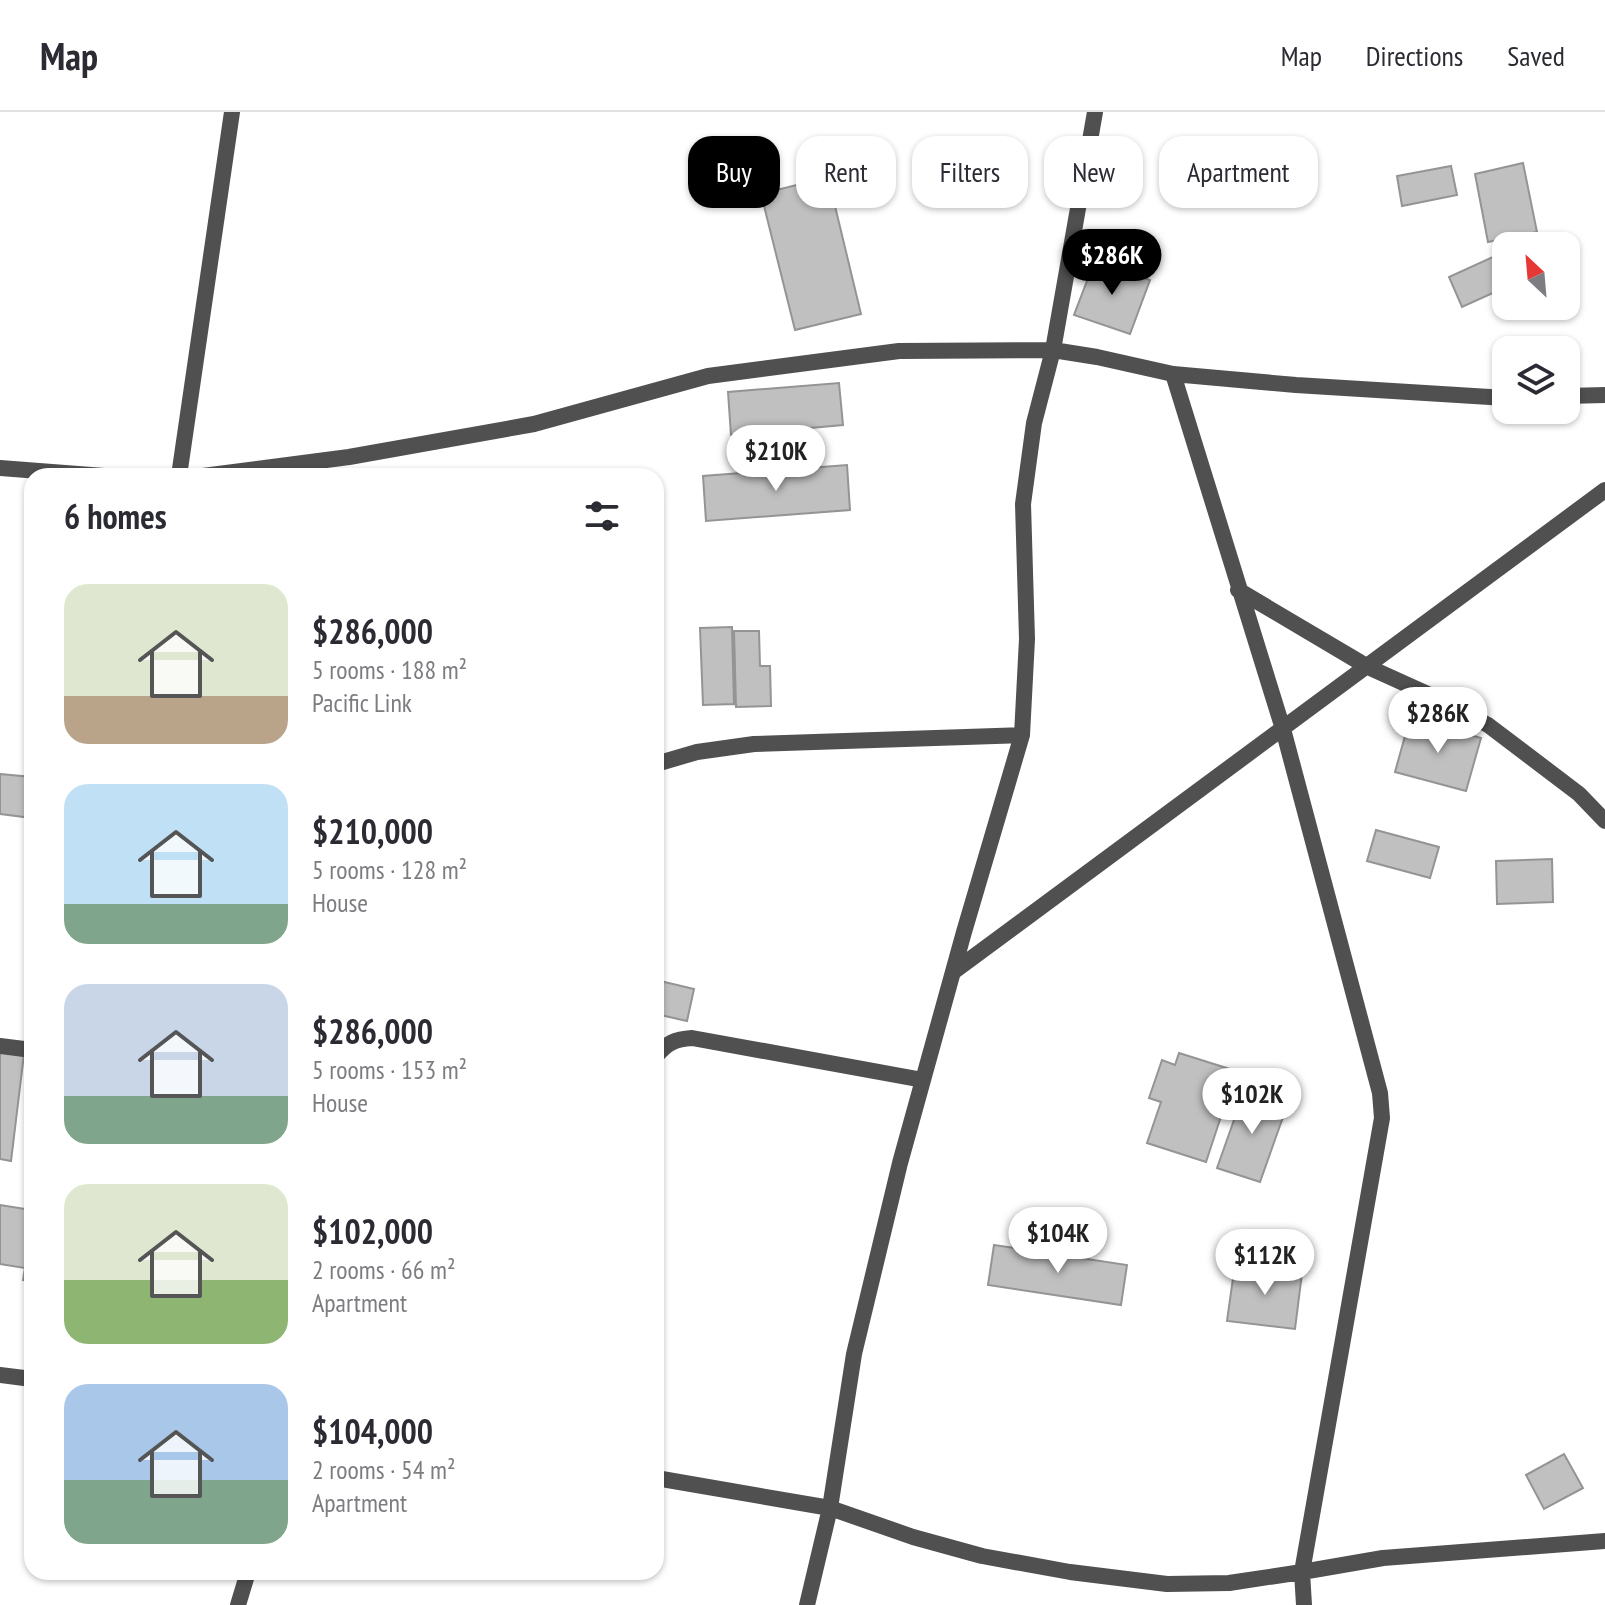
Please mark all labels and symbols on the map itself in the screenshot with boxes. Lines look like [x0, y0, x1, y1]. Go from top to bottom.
pin: $286K [1056, 229, 1168, 297]
north arrow [1492, 232, 1580, 320]
pin: $210K [720, 425, 832, 493]
pin: $286K [1382, 687, 1494, 755]
pin: $102K [1196, 1068, 1308, 1136]
pin: $104K [1002, 1207, 1114, 1275]
pin: $112K [1209, 1229, 1321, 1297]

